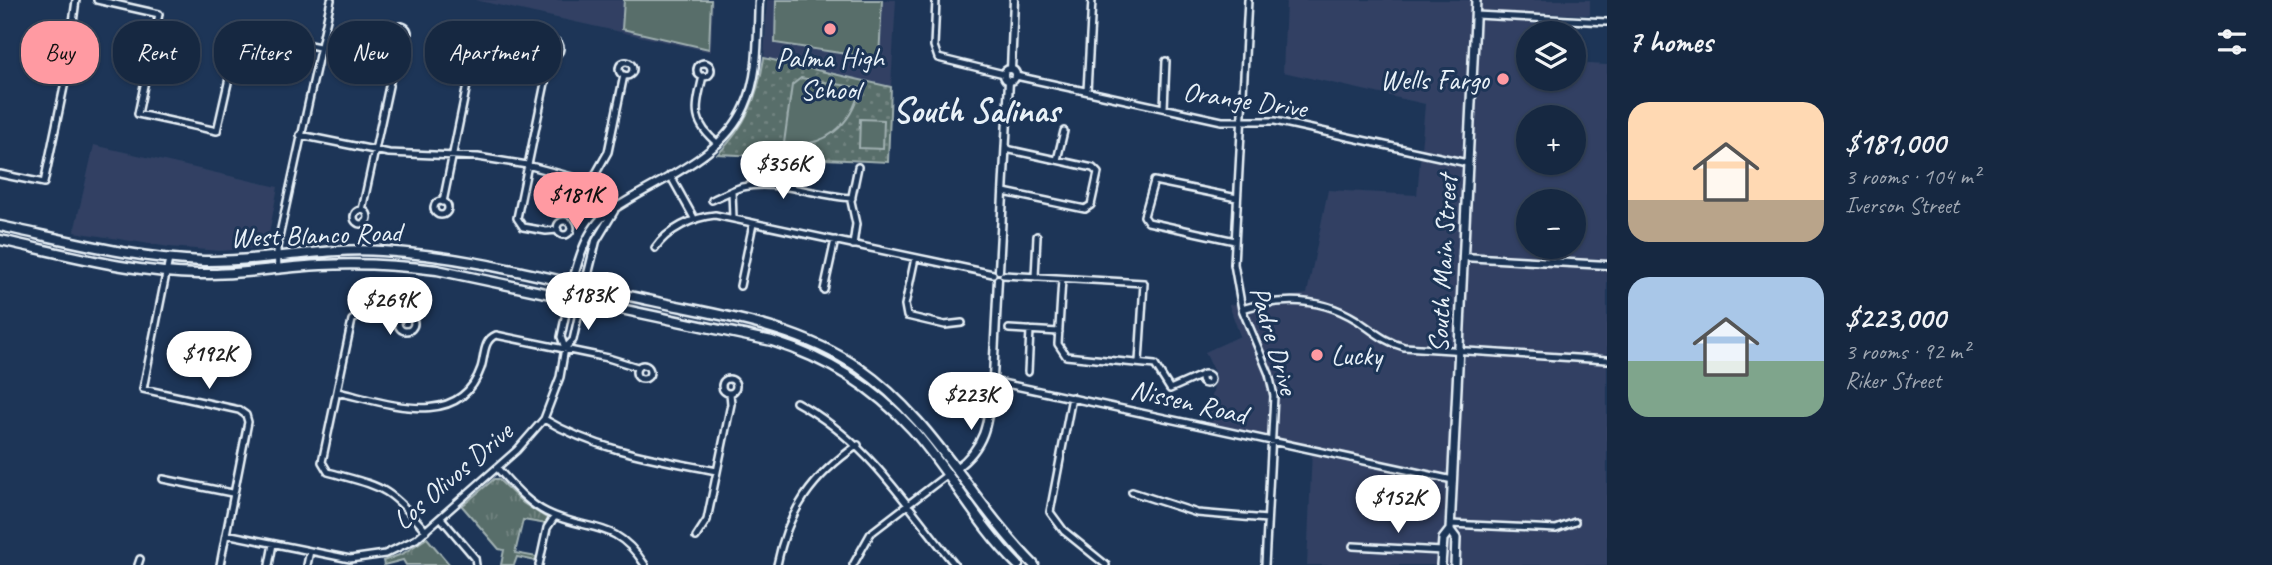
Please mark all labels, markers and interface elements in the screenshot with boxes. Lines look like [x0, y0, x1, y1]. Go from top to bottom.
chip: Buy [21, 21, 99, 84]
chip: Rent [113, 21, 200, 84]
chip: Filters [214, 21, 314, 84]
chip: New [328, 21, 411, 84]
chip: Apartment [425, 21, 561, 84]
marker: Palma High School [822, 21, 838, 37]
map controls [1516, 21, 1586, 259]
button: layers [1516, 21, 1586, 91]
text: 7 homes [1628, 23, 1713, 61]
icon: filters [2213, 23, 2251, 61]
place label: Palma High School [776, 40, 886, 107]
place label: Wells Fargo [1380, 62, 1491, 97]
marker: Wells Fargo [1495, 71, 1511, 87]
street label: Orange Drive [1181, 73, 1311, 126]
district label: South Salinas [893, 88, 1063, 133]
button: + [1516, 105, 1586, 175]
text: $181,000 [1845, 124, 1945, 162]
icon: home [1684, 130, 1768, 214]
pin: $356K [734, 142, 832, 201]
text: $356K [756, 149, 810, 178]
text: 3 rooms · 104 m² [1845, 162, 1980, 191]
street label: South Main Street [1420, 170, 1465, 354]
pin: $181K [527, 173, 625, 232]
text: $181K [549, 180, 603, 209]
button: − [1516, 189, 1586, 259]
text: Iverson Street [1845, 191, 1959, 220]
street label: West Blanco Road [230, 214, 406, 255]
pin: $183K [539, 272, 637, 332]
pin: $269K [341, 278, 439, 337]
text: $183K [561, 280, 615, 309]
street label: Padre Drive [1242, 282, 1307, 400]
text: $269K [363, 285, 417, 314]
text: $223,000 [1845, 299, 1945, 337]
icon: home [1684, 305, 1768, 389]
pin: $192K [160, 332, 258, 391]
text: 3 rooms · 92 m² [1845, 337, 1969, 366]
place label: Lucky [1331, 338, 1384, 373]
text: $192K [183, 339, 235, 368]
marker: Lucky [1309, 347, 1325, 363]
text: Riker Street [1845, 366, 1941, 395]
street label: Nissen Road [1127, 371, 1254, 433]
pin: $223K [922, 372, 1020, 432]
text: $223K [944, 380, 998, 409]
street label: Los Olivos Drive [385, 413, 521, 537]
pin: $152K [1349, 476, 1447, 535]
text: $152K [1372, 483, 1424, 512]

